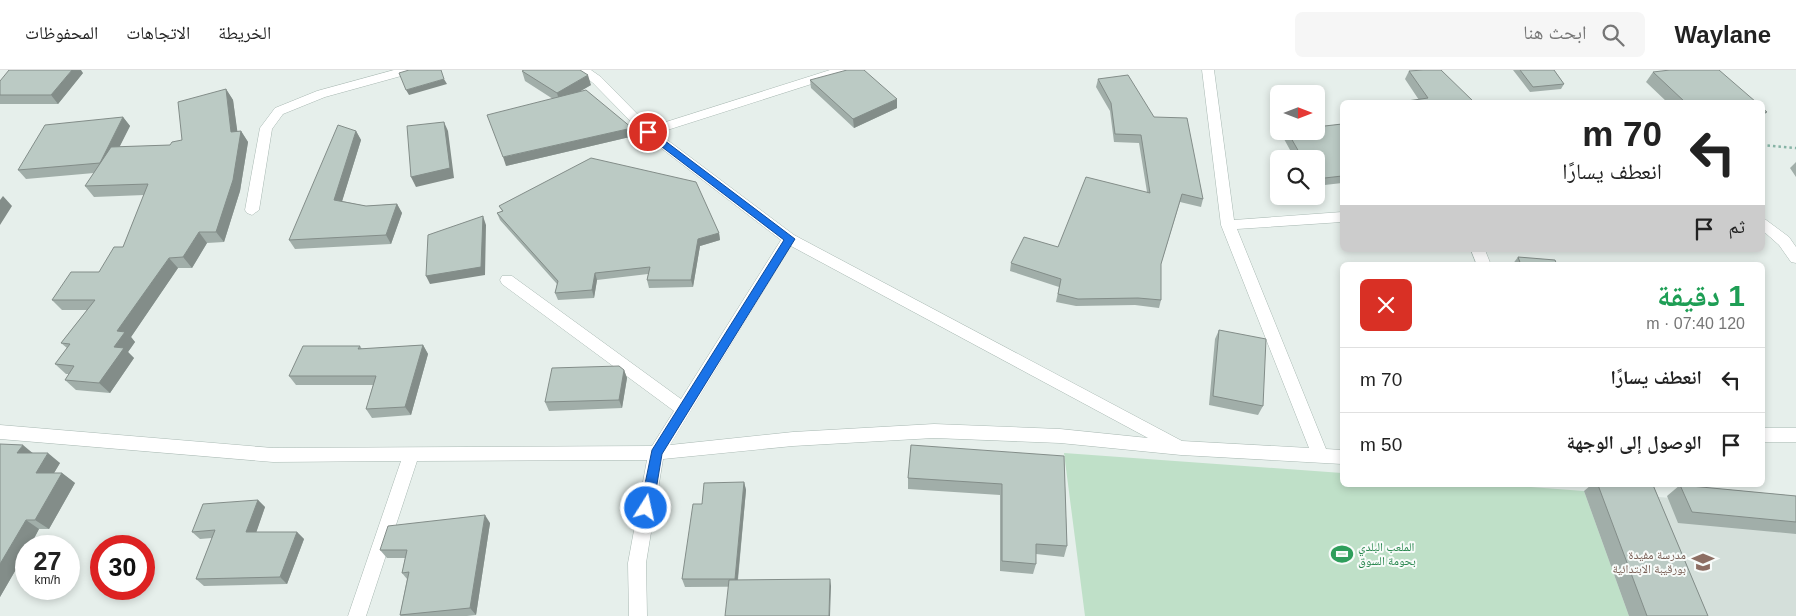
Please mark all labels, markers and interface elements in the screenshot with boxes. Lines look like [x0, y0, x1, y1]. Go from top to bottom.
search box [1295, 12, 1645, 57]
icon: search [1599, 21, 1627, 49]
text: Waylane [1675, 21, 1771, 48]
text: ابحث هنا [1523, 22, 1587, 43]
text: المحفوظات [25, 23, 98, 43]
text: الاتجاهات [126, 23, 190, 43]
text: الخريطة [218, 23, 271, 43]
north arrow [1270, 85, 1325, 140]
map controls [1270, 85, 1325, 205]
pin [627, 111, 669, 153]
text: 70 m [1582, 114, 1662, 153]
icon: arrive [634, 118, 662, 146]
icon: left [1680, 120, 1745, 185]
button: search [1270, 150, 1325, 205]
text: انعطف يسارًا [1562, 159, 1662, 184]
icon: arrive [1690, 215, 1718, 243]
text: ثم [1728, 216, 1745, 237]
button: close [1360, 279, 1412, 331]
text: 1 دقيقة [1657, 279, 1745, 312]
text: 120 m · 07:40 [1646, 315, 1745, 332]
icon: left [1717, 366, 1745, 394]
text: انعطف يسارًا [1611, 367, 1702, 388]
text: 70 m [1360, 369, 1402, 390]
icon: arrive [1717, 431, 1745, 459]
text: الوصول إلى الوجهة [1566, 432, 1702, 453]
text: 50 m [1360, 434, 1402, 455]
position arrow [619, 481, 671, 533]
speed limit sign: 30 [90, 535, 155, 600]
place label: الملعب البلدي بحومة السوق [1358, 540, 1416, 568]
sports icon: الملعب البلدي بحومة السوق [1329, 541, 1355, 567]
text: 27 [34, 547, 61, 575]
place label: مدرسة مفيدة بورقيبة الابتدائية [1613, 548, 1686, 576]
school or university icon: مدرسة مفيدة بورقيبة الابتدائية [1690, 549, 1716, 575]
text: km/h [34, 573, 61, 587]

